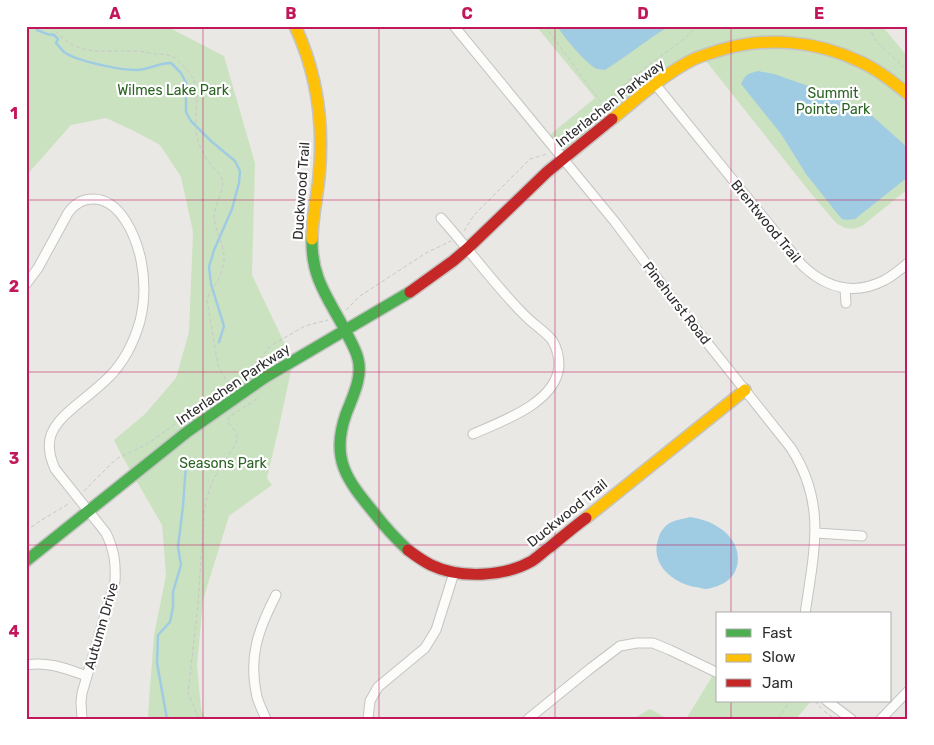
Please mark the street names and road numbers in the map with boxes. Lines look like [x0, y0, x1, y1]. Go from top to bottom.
street label: Interlachen Parkway [553, 55, 668, 151]
street label: Duckwood Trail [290, 141, 313, 241]
street label: Brentwood Trail [727, 177, 804, 266]
street label: Pinehurst Road [639, 259, 714, 348]
street label: Interlachen Parkway [173, 340, 294, 429]
street label: Duckwood Trail [524, 476, 611, 551]
street label: Autumn Drive [81, 581, 122, 672]

